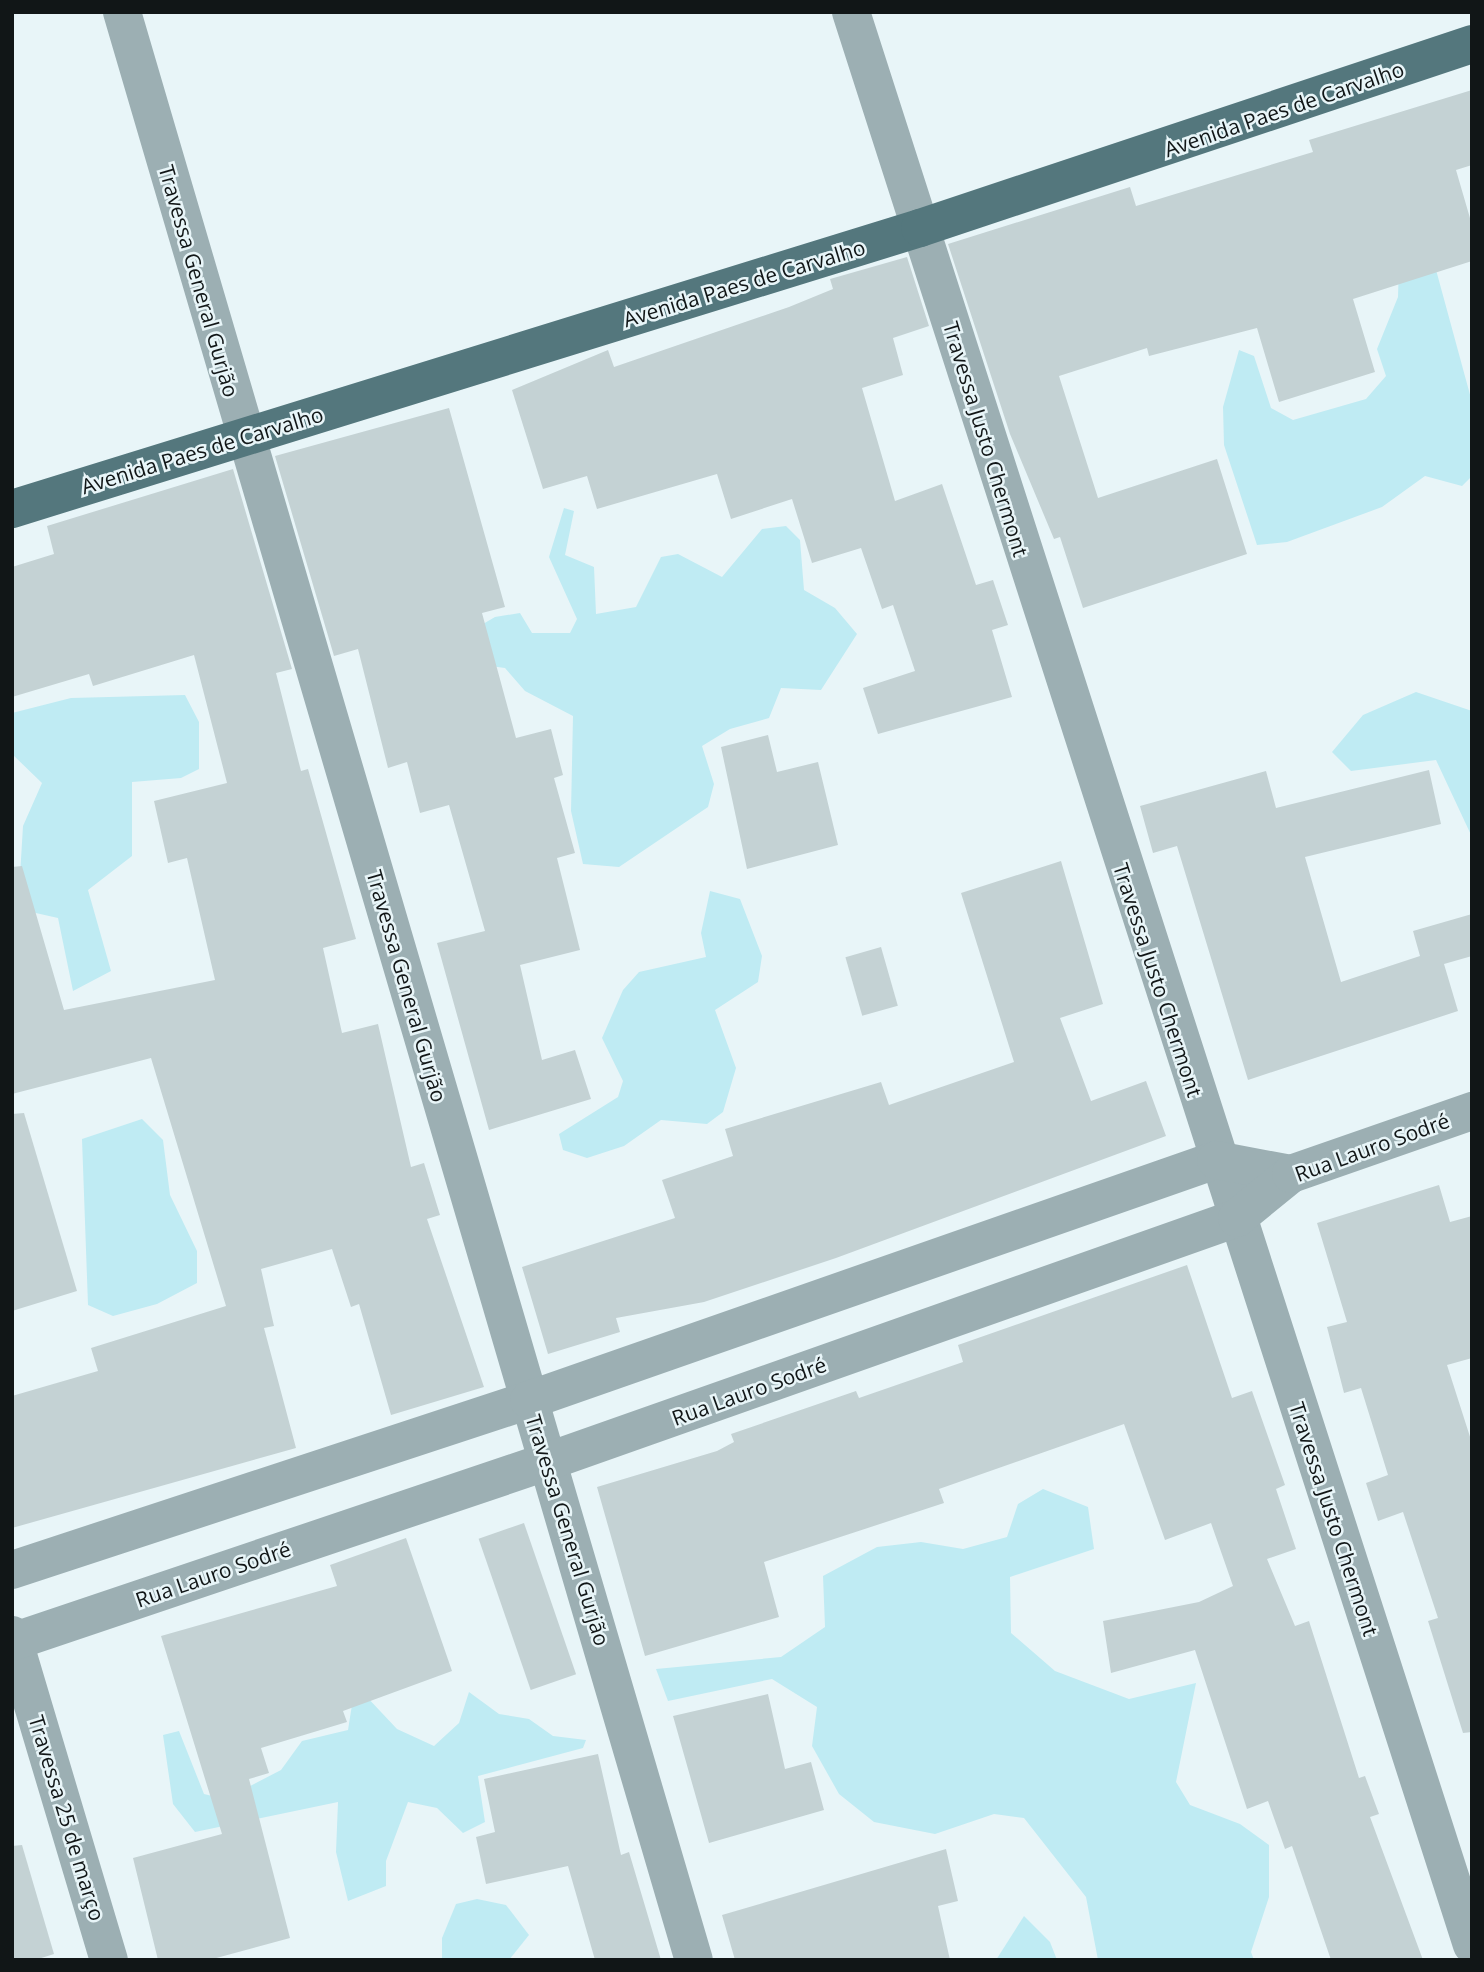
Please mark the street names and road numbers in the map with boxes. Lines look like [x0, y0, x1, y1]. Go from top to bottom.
street label: Avenida Paes de Carvalho [1161, 56, 1407, 162]
street label: Travessa General Gurjão [154, 162, 244, 400]
street label: Avenida Paes de Carvalho [620, 234, 868, 332]
street label: Travessa Justo Chermont [938, 319, 1034, 559]
street label: Avenida Paes de Carvalho [78, 401, 326, 499]
street label: Travessa Justo Chermont [1108, 860, 1208, 1100]
street label: Travessa General Gurjão [362, 867, 452, 1105]
street label: Rua Lauro Sodré [1291, 1107, 1453, 1187]
street label: Rua Lauro Sodré [668, 1351, 830, 1431]
street label: Travessa Justo Chermont [1284, 1399, 1384, 1639]
street label: Travessa General Gurjão [521, 1411, 615, 1649]
street label: Rua Lauro Sodré [132, 1536, 294, 1612]
street label: Travessa 25 de março [24, 1712, 110, 1924]

